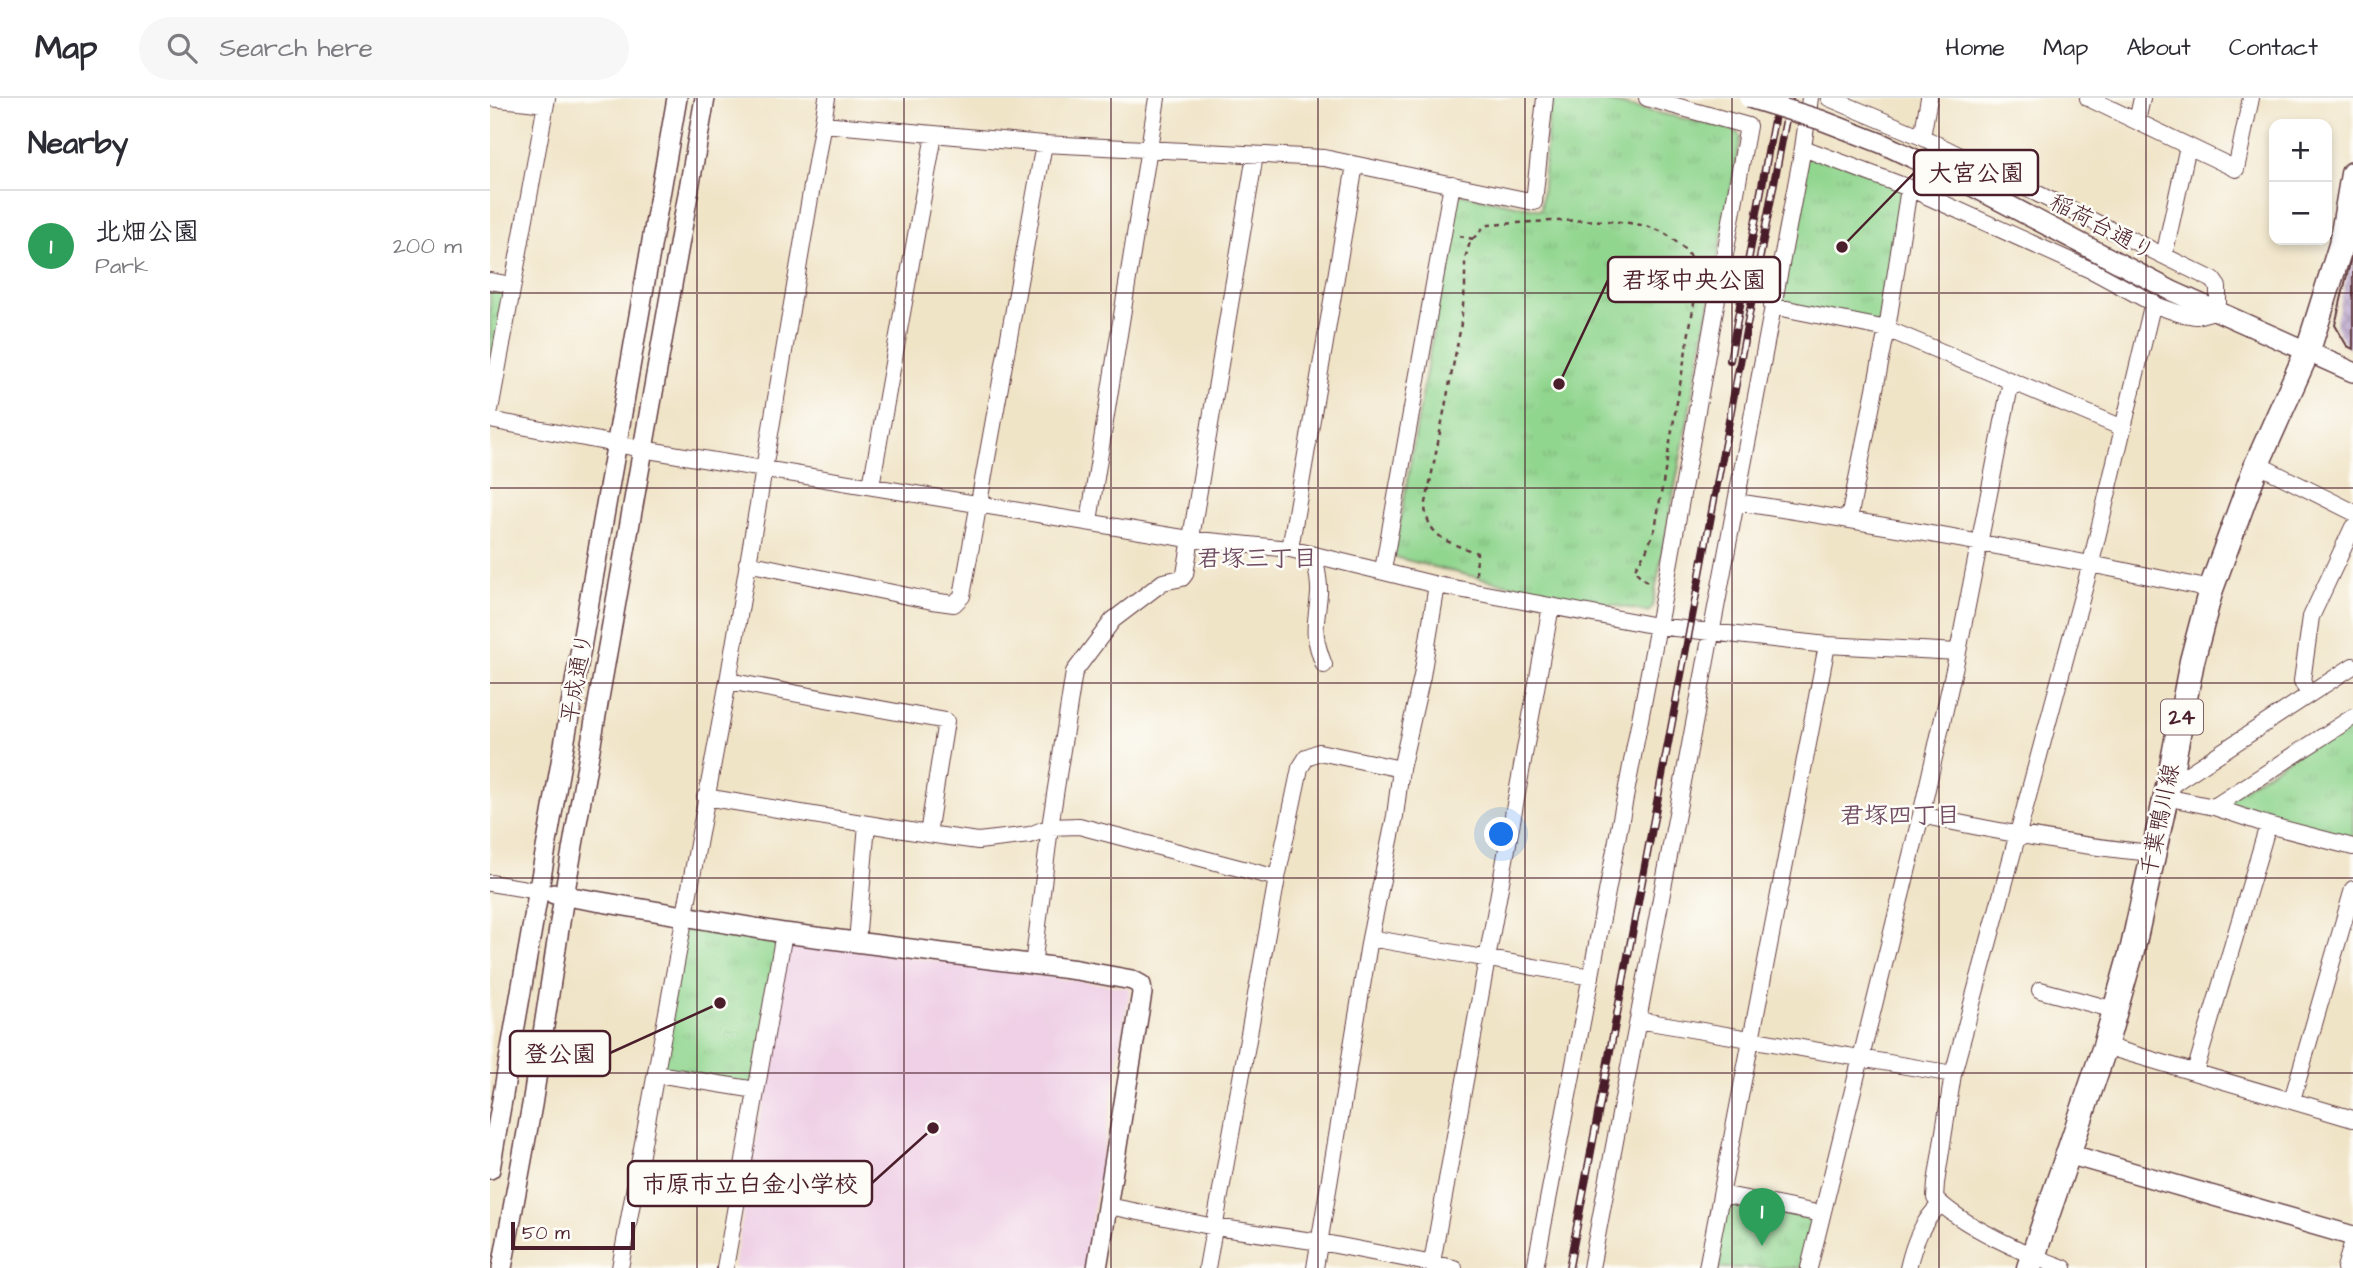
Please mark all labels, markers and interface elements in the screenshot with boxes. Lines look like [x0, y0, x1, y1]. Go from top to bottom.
search box [139, 17, 629, 80]
text: Map [35, 25, 97, 71]
icon: search [163, 29, 201, 67]
text: Search here [219, 30, 373, 66]
text: Home [1945, 31, 2005, 65]
text: Map [2043, 31, 2088, 65]
text: About [2126, 31, 2191, 65]
text: Contact [2229, 31, 2318, 65]
map controls [2269, 119, 2332, 245]
button: + [2269, 119, 2332, 182]
text: Nearby [28, 123, 128, 165]
callout: 大宮公園 [1914, 150, 2038, 195]
text: 大宮公園 [1928, 157, 2024, 191]
button: − [2269, 182, 2332, 245]
street label: 稲荷台通り [2044, 186, 2160, 268]
text: 北畑公園 [95, 214, 199, 250]
text: 1 [50, 230, 52, 262]
text: 200 m [393, 230, 462, 262]
text: Park [95, 250, 148, 282]
callout: 君塚中央公園 [1608, 257, 1780, 302]
text: 君塚中央公園 [1622, 264, 1766, 298]
district label: 君塚三丁目 [1197, 542, 1317, 576]
street label: 平成通り [553, 630, 601, 726]
road number: 24 [2161, 700, 2203, 734]
street label: 千葉鴨川線 [2132, 760, 2188, 880]
district label: 君塚四丁目 [1840, 799, 1960, 833]
your location [1484, 817, 1518, 851]
callout: 登公園 [510, 1031, 610, 1076]
text: 登公園 [524, 1038, 596, 1072]
callout: 市原市立白金小学校 [628, 1161, 872, 1206]
text: 市原市立白金小学校 [642, 1168, 858, 1202]
pin: 1 [1739, 1188, 1785, 1246]
scale bar [511, 1219, 635, 1251]
text: 50 m [522, 1220, 570, 1247]

